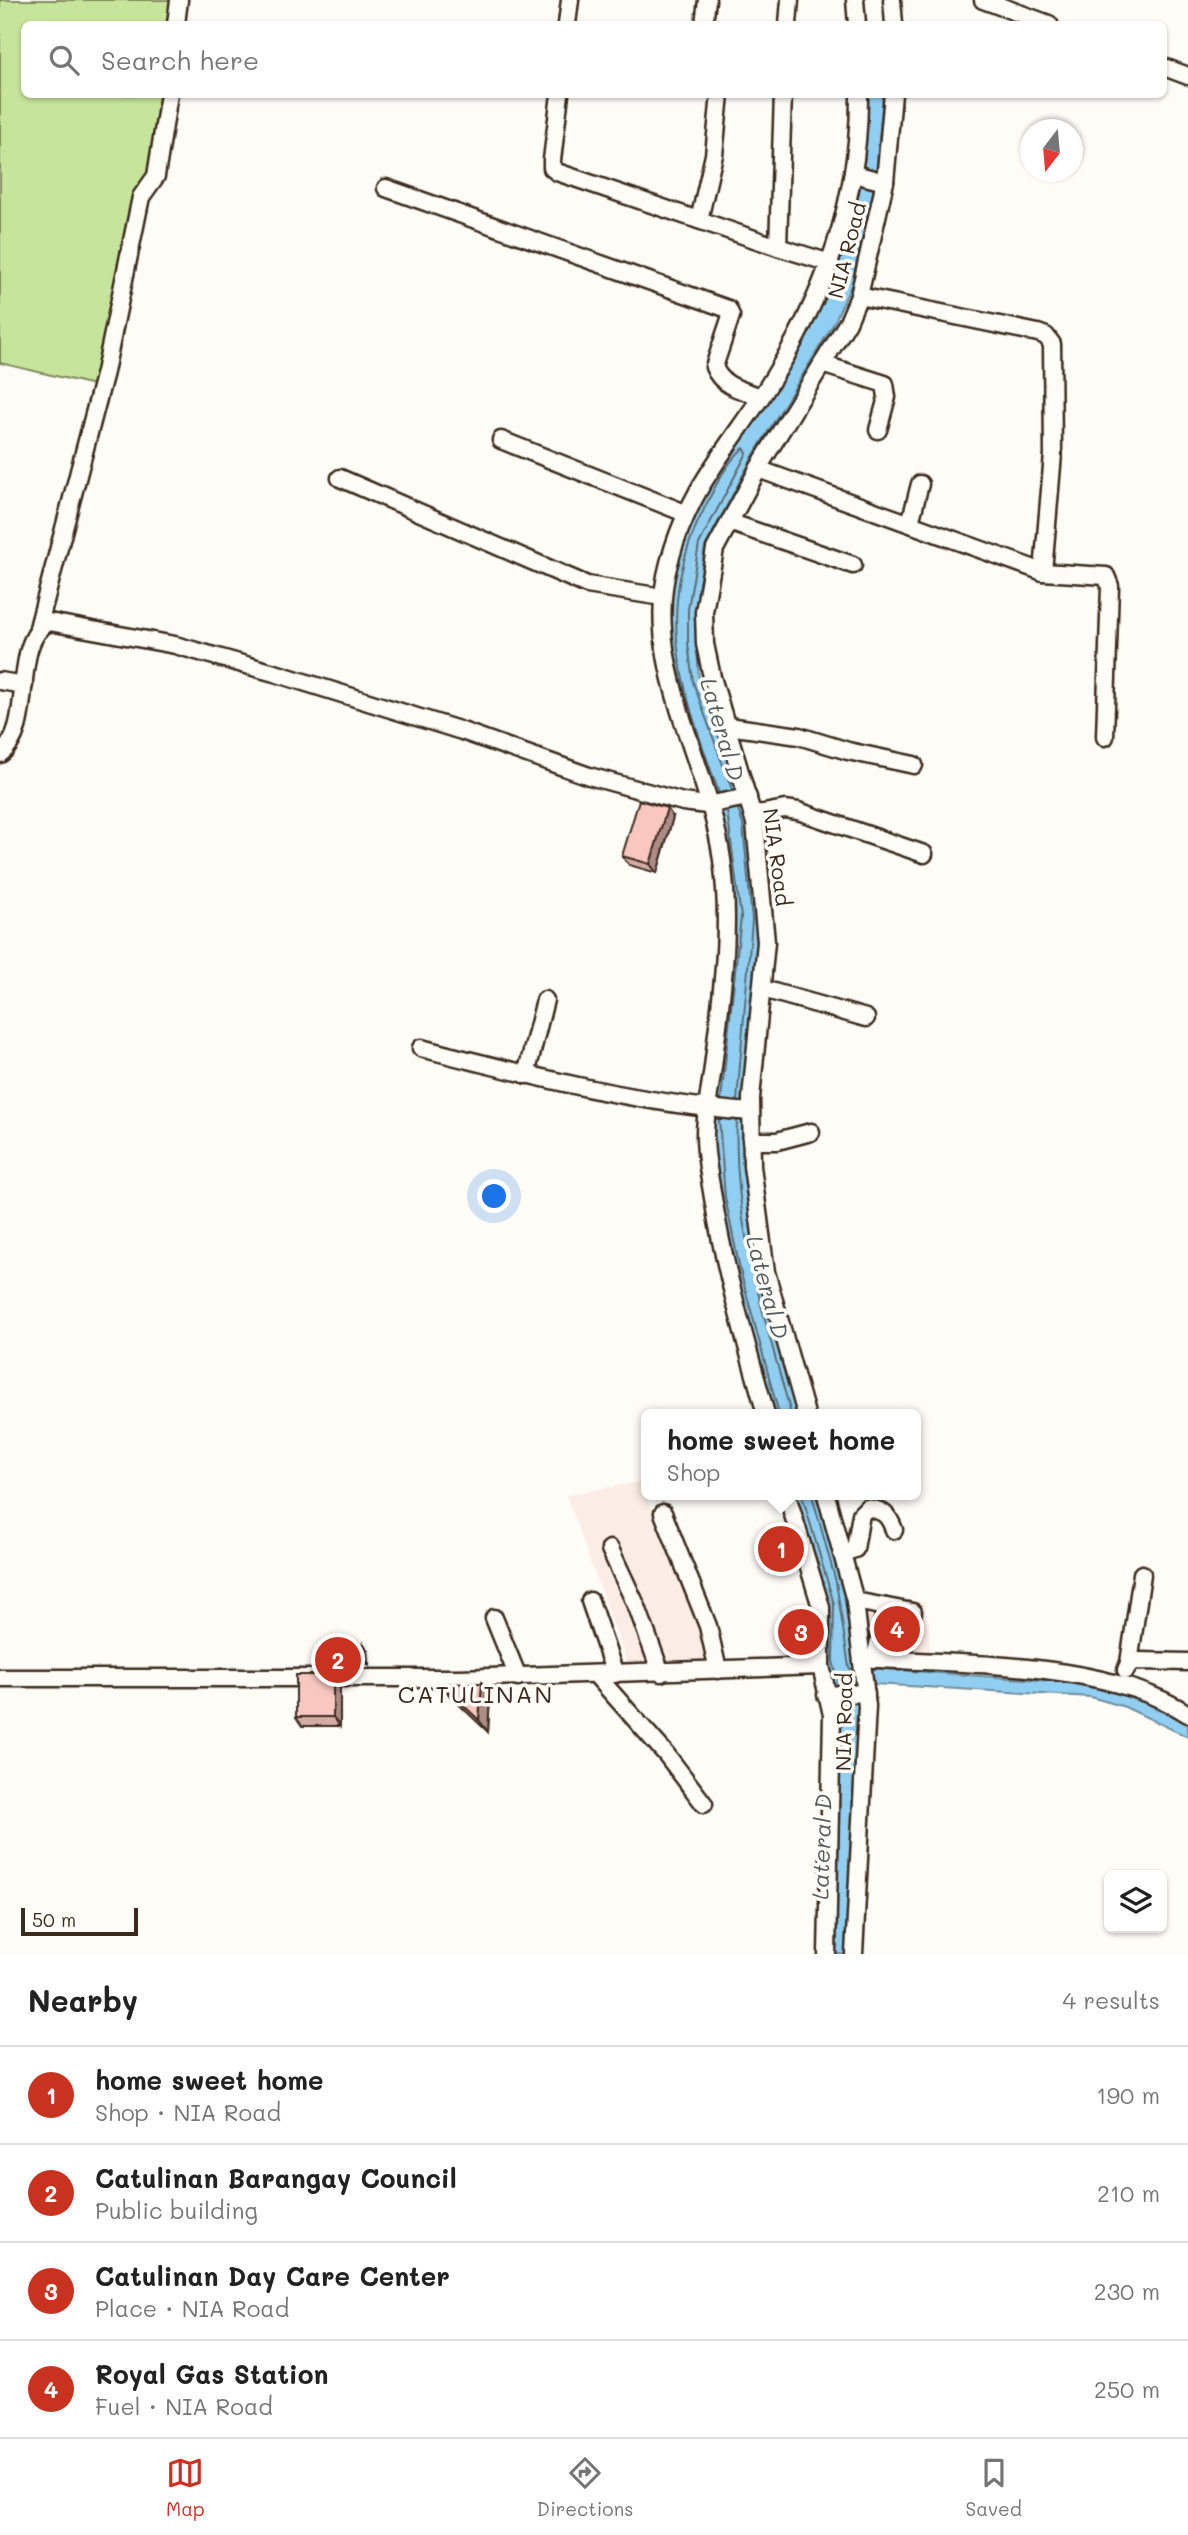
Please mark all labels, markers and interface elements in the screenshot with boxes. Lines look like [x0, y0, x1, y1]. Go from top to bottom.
search box [21, 21, 1167, 98]
icon: search [45, 41, 83, 79]
text: Search here [101, 43, 259, 77]
north arrow [1020, 119, 1083, 182]
street label: NIA Road [821, 199, 871, 301]
water label: Lateral D [694, 674, 752, 784]
street label: NIA Road [758, 806, 798, 908]
your location [477, 1179, 511, 1213]
water label: Lateral D [740, 1232, 796, 1342]
popup [641, 1409, 921, 1500]
text: home sweet home [667, 1423, 895, 1457]
text: Shop [667, 1457, 721, 1487]
pin: 1 [758, 1523, 804, 1575]
pin: 4 [874, 1603, 920, 1655]
pin: 3 [778, 1606, 824, 1658]
pin: 2 [315, 1634, 361, 1686]
street label: NIA Road [829, 1673, 857, 1771]
district label: CATULINAN [398, 1678, 554, 1709]
water label: Lateral D [804, 1794, 838, 1900]
map controls [1104, 1870, 1167, 1933]
button: layers [1104, 1870, 1167, 1933]
scale bar [21, 1905, 138, 1937]
text: 50 m [32, 1907, 76, 1932]
text: Nearby [28, 1980, 138, 2020]
text: 4 results [1063, 1985, 1160, 2015]
text: home sweet home [95, 2063, 323, 2097]
text: 1 [46, 2080, 56, 2110]
text: 190 m [1096, 2080, 1160, 2110]
text: Shop · NIA Road [95, 2097, 281, 2127]
text: Catulinan Barangay Council [95, 2161, 457, 2195]
text: 2 [45, 2178, 57, 2208]
text: 210 m [1097, 2178, 1160, 2208]
text: Public building [95, 2195, 258, 2225]
text: Catulinan Day Care Center [95, 2259, 450, 2293]
text: 3 [44, 2276, 58, 2306]
text: 230 m [1094, 2276, 1160, 2306]
text: Place · NIA Road [95, 2293, 289, 2323]
text: Royal Gas Station [95, 2357, 328, 2391]
text: 4 [44, 2374, 58, 2404]
text: 250 m [1094, 2374, 1160, 2404]
text: Fuel · NIA Road [95, 2391, 273, 2421]
tab: Map [166, 2454, 205, 2521]
tab: Directions [537, 2454, 633, 2521]
tab: Saved [966, 2454, 1022, 2521]

